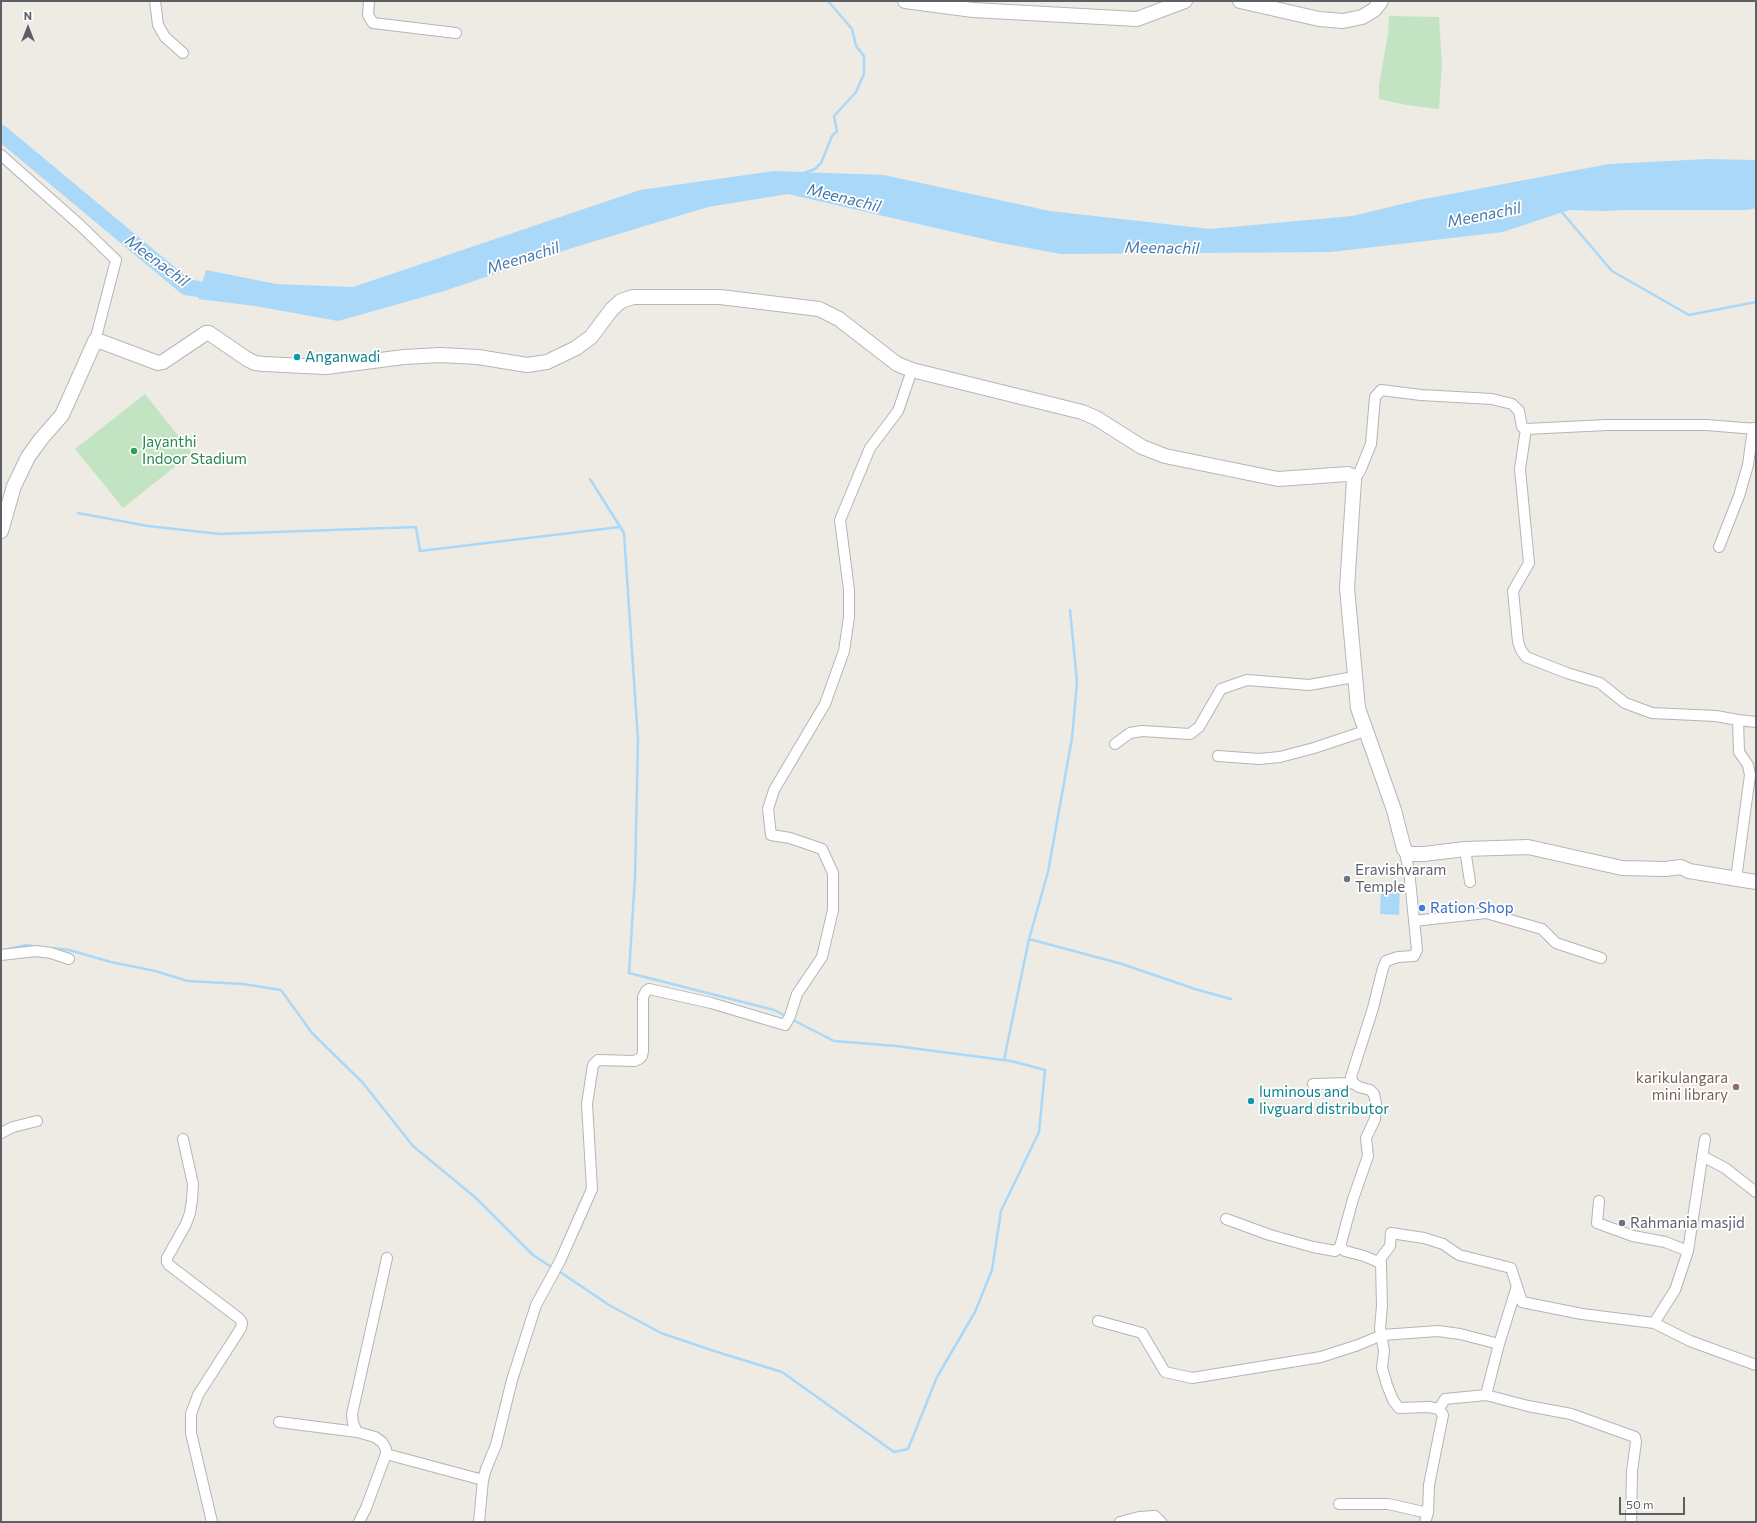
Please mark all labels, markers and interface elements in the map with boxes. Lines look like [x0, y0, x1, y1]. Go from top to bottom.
north arrow [8, 8, 48, 48]
text: N [24, 9, 32, 22]
water label: Meenachil [805, 180, 883, 216]
water label: Meenachil [1445, 198, 1523, 232]
water label: Meenachil [121, 231, 193, 291]
water label: Meenachil [484, 238, 562, 278]
water label: Meenachil [1124, 238, 1200, 258]
place label: Anganwadi [305, 348, 380, 366]
marker: Anganwadi [292, 352, 302, 362]
place label: Jayanthi Indoor Stadium [142, 433, 247, 468]
marker: Jayanthi Indoor Stadium [129, 446, 139, 456]
place label: Eravishvaram Temple [1355, 861, 1446, 896]
marker: Eravishvaram Temple [1342, 874, 1352, 884]
place label: Ration Shop [1430, 899, 1514, 917]
marker: Ration Shop [1417, 903, 1427, 913]
place label: karikulangara mini library [1636, 1069, 1728, 1104]
marker: karikulangara mini library [1731, 1082, 1741, 1092]
place label: luminous and livguard distributor [1259, 1083, 1389, 1118]
marker: luminous and livguard distributor [1246, 1096, 1256, 1106]
place label: Rahmania masjid [1630, 1214, 1745, 1232]
marker: Rahmania masjid [1617, 1218, 1627, 1228]
scale bar [1621, 1489, 1687, 1515]
text: 50 m [1626, 1497, 1654, 1511]

